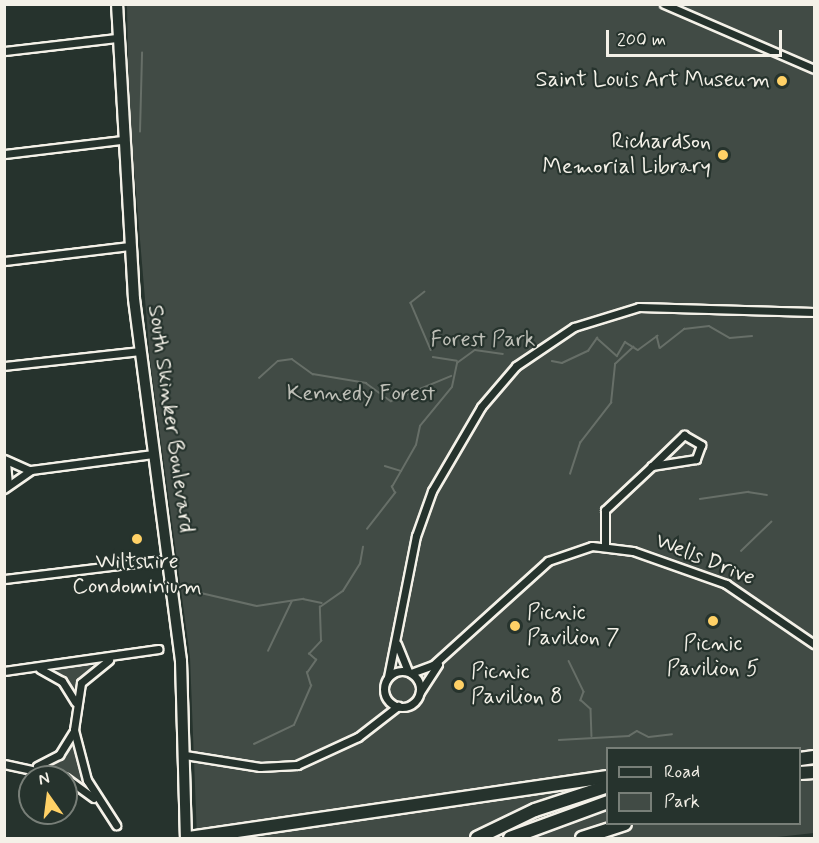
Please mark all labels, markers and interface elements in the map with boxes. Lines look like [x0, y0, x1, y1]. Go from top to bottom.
scale bar [609, 18, 784, 56]
text: 200 m [617, 28, 666, 52]
place label: Saint Louis Art Museum [538, 68, 770, 94]
marker: Saint Louis Art Museum [775, 74, 789, 88]
place label: Richardson Memorial Library [540, 129, 711, 180]
marker: Richardson Memorial Library [716, 148, 730, 162]
street label: South Skinker Boulevard [141, 306, 199, 532]
park label: Forest Park [430, 328, 536, 354]
park label: Kennedy Forest [287, 382, 435, 408]
street label: Wells Drive [652, 528, 758, 592]
marker: Wiltshire Condominium [130, 532, 144, 546]
place label: Wiltshire Condominium [72, 549, 202, 600]
place label: Picnic Pavilion 7 [527, 600, 619, 652]
marker: Picnic Pavilion 5 [706, 614, 720, 628]
marker: Picnic Pavilion 7 [508, 619, 522, 633]
place label: Picnic Pavilion 5 [667, 631, 759, 682]
place label: Picnic Pavilion 8 [471, 659, 562, 710]
marker: Picnic Pavilion 8 [452, 678, 466, 692]
legend [606, 747, 801, 825]
text: Road [664, 760, 700, 784]
north arrow [18, 765, 78, 825]
text: N [36, 768, 52, 790]
text: Park [664, 790, 700, 814]

